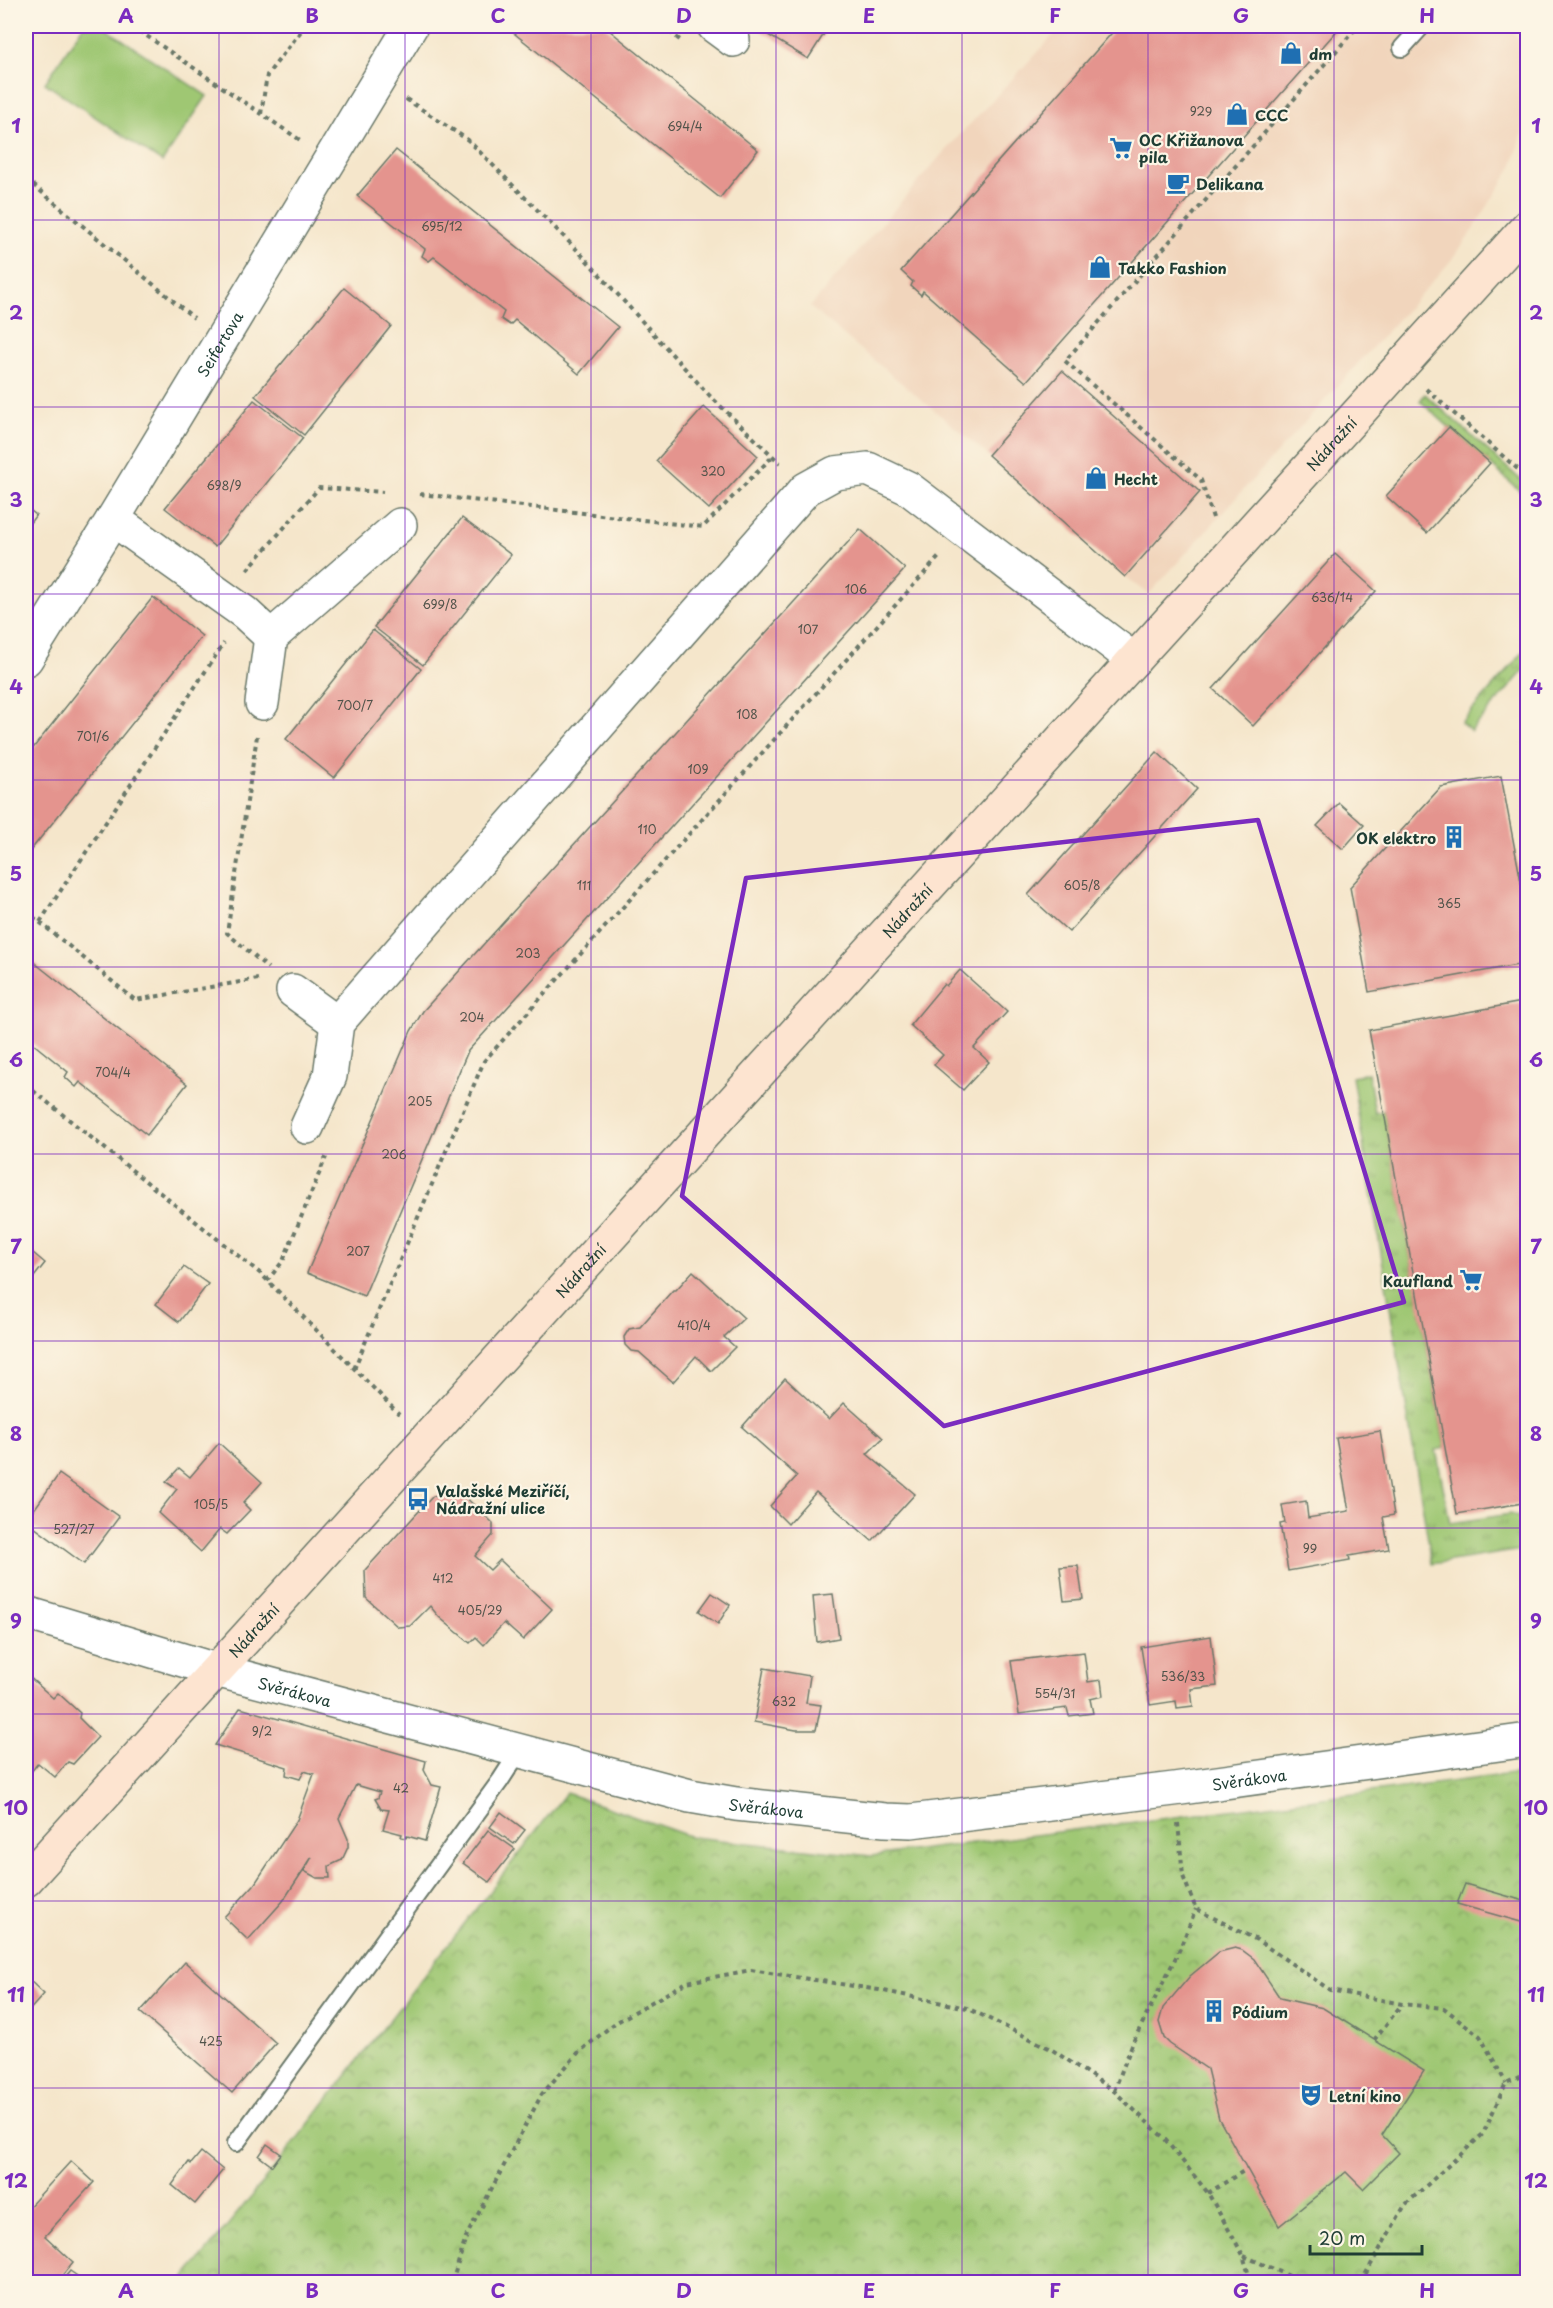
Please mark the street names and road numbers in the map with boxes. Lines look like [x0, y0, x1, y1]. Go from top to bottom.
street label: Seifertova [190, 306, 248, 380]
street label: Nádražní [1300, 410, 1362, 475]
street label: Nádražní [876, 877, 938, 942]
street label: Nádražní [549, 1237, 611, 1302]
street label: Nádražní [223, 1597, 284, 1662]
street label: Svěrákova [256, 1670, 335, 1712]
street label: Svěrákova [1210, 1762, 1288, 1795]
street label: Svěrákova [727, 1791, 806, 1823]

